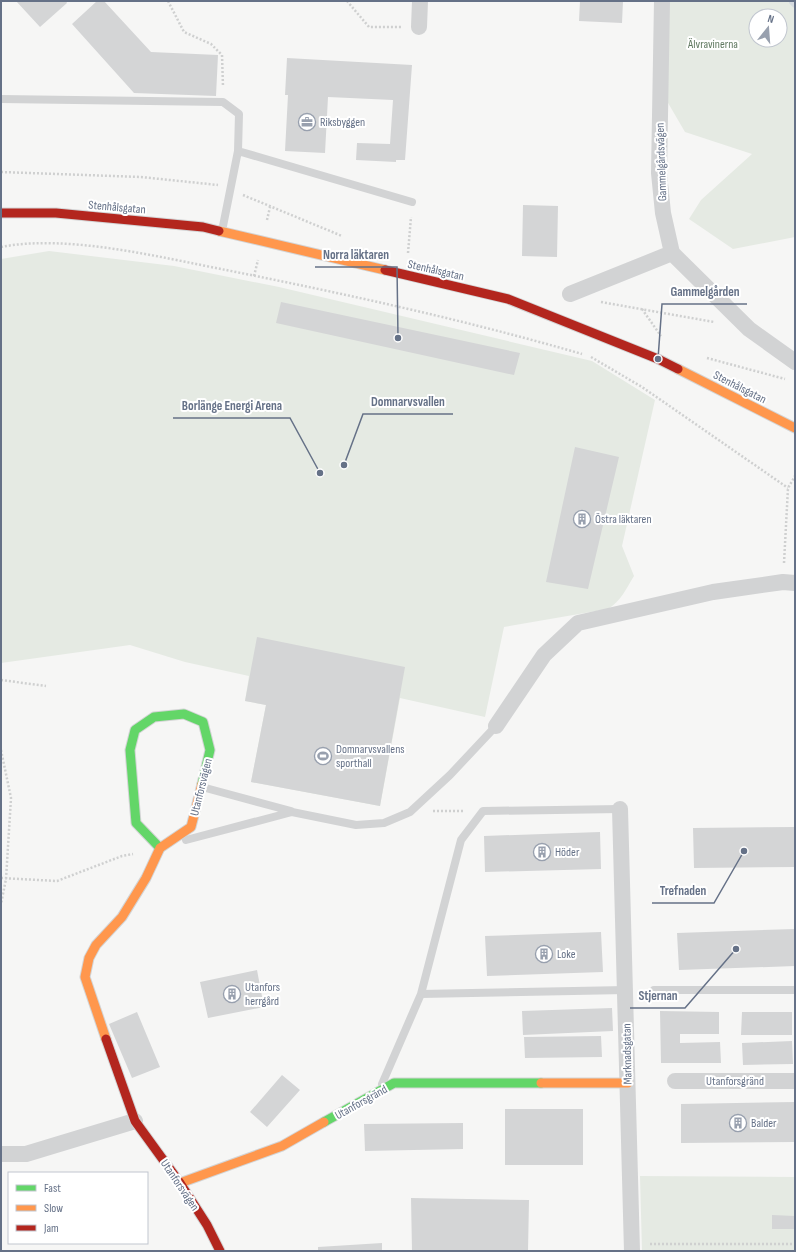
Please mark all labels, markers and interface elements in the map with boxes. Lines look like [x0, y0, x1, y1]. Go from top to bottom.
north arrow [748, 8, 788, 48]
text: N [766, 12, 776, 26]
park label: Älvravinerna [687, 37, 738, 52]
office icon: Riksbyggen [297, 112, 317, 132]
place label: Riksbyggen [320, 115, 365, 130]
street label: Gammelgårdsvägen [653, 122, 670, 202]
street label: Stenhålsgatan [88, 198, 146, 217]
callout: Norra läktaren [315, 242, 397, 267]
text: Norra läktaren [323, 247, 389, 263]
street label: Stenhålsgatan [406, 257, 466, 284]
callout: Gammelgården [662, 279, 747, 304]
text: Gammelgården [670, 284, 740, 300]
street label: Stenhålsgatan [711, 368, 769, 407]
callout: Domnarvsvallen [363, 389, 453, 414]
callout: Borlänge Energi Arena [173, 393, 290, 418]
text: Domnarvsvallen [371, 394, 445, 410]
text: Borlänge Energi Arena [182, 398, 282, 414]
building icon: Östra läktaren [572, 509, 592, 529]
place label: Östra läktaren [595, 512, 652, 527]
place label: Domnarvsvallens sporthall [336, 742, 405, 771]
sports icon: Domnarvsvallens sporthall [313, 746, 333, 766]
street label: Utanforsvägen [187, 757, 216, 817]
building icon: Höder [532, 842, 552, 862]
place label: Höder [555, 845, 580, 860]
callout: Trefnaden [652, 878, 714, 903]
text: Trefnaden [660, 883, 706, 899]
building icon: Loke [534, 944, 554, 964]
place label: Loke [557, 947, 576, 962]
place label: Utanfors herrgård [245, 980, 280, 1009]
callout: Stjernan [630, 983, 685, 1008]
building icon: Utanfors herrgård [222, 984, 242, 1004]
text: Stjernan [638, 988, 678, 1004]
street label: Marknadsgatan [619, 1023, 636, 1085]
street label: Utanforsgränd [706, 1074, 764, 1089]
street label: Utanforsgränd [332, 1082, 390, 1123]
building icon: Balder [728, 1113, 748, 1133]
place label: Balder [751, 1116, 777, 1131]
street label: Utanforsvägen [157, 1157, 202, 1214]
legend [8, 1172, 148, 1244]
text: Fast [44, 1181, 61, 1196]
text: Slow [44, 1201, 63, 1216]
text: Jam [43, 1221, 59, 1236]

